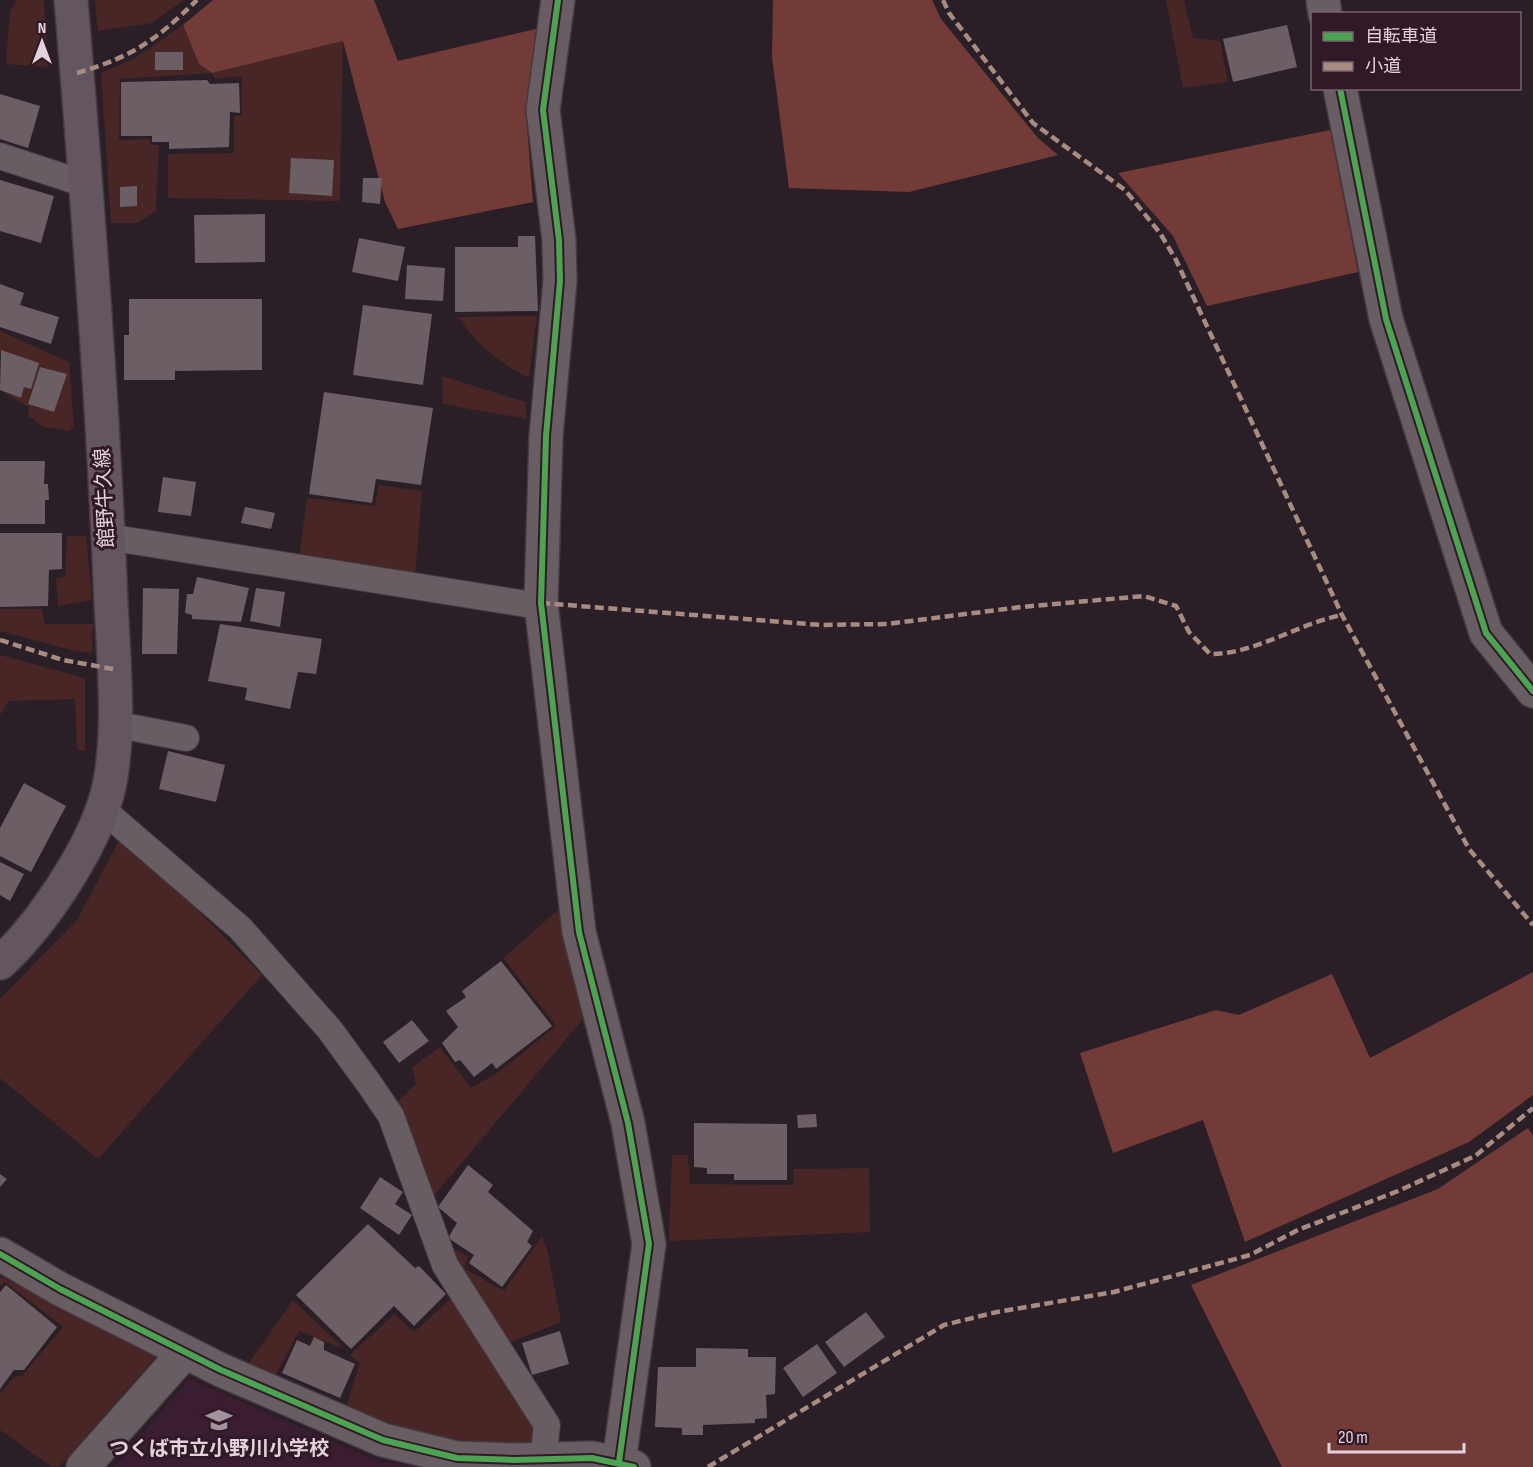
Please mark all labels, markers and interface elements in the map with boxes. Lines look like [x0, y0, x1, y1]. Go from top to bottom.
north arrow [12, 12, 72, 72]
legend [1311, 12, 1521, 90]
text: N [38, 19, 46, 38]
text: 自転車道 [1365, 26, 1437, 47]
text: 小道 [1365, 56, 1401, 77]
street label: 館野牛久線 [90, 447, 120, 549]
school or university icon: つくば市立小野川小学校 [204, 1405, 234, 1435]
scale bar [1329, 1416, 1464, 1454]
text: 20 m [1338, 1427, 1368, 1448]
place label: つくば市立小野川小学校 [109, 1437, 329, 1461]

